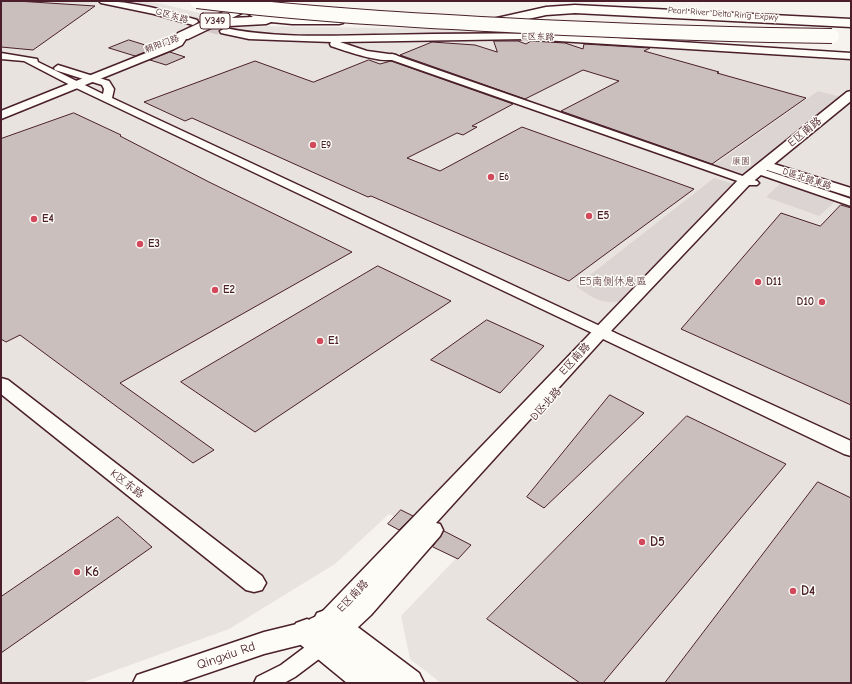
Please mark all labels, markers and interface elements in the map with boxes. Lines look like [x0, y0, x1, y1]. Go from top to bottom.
street label: Pearl River Delta Ring Expwy [668, 5, 778, 23]
street label: G区东路 [154, 6, 190, 26]
road number: Y349 [200, 13, 230, 29]
street label: E区东路 [522, 31, 554, 43]
street label: 朝阳门路 [143, 33, 181, 55]
street label: E区南路 [785, 114, 825, 150]
marker: E9 [308, 140, 318, 150]
place label: E9 [321, 140, 331, 150]
park label: 康園 [732, 156, 750, 166]
street label: D區北路東路 [781, 166, 833, 192]
marker: E6 [486, 172, 496, 182]
place label: E6 [499, 172, 509, 182]
place label: E5 [597, 209, 609, 223]
marker: E5 [584, 211, 594, 221]
place label: E4 [42, 212, 54, 226]
marker: E4 [29, 214, 39, 224]
place label: E3 [148, 237, 160, 251]
marker: E3 [135, 239, 145, 249]
park label: E5南側休息區 [579, 275, 647, 289]
place label: D11 [766, 275, 781, 289]
marker: D11 [753, 277, 763, 287]
place label: E2 [223, 283, 235, 297]
marker: E2 [210, 285, 220, 295]
place label: D10 [797, 295, 814, 309]
marker: D10 [817, 297, 827, 307]
place label: E1 [328, 334, 339, 348]
marker: E1 [315, 336, 325, 346]
street label: E区南路 [557, 340, 593, 378]
street label: D区北路 [528, 385, 564, 423]
street label: K区东路 [108, 467, 146, 501]
place label: D5 [650, 534, 665, 550]
marker: D5 [637, 537, 647, 547]
place label: K6 [85, 564, 99, 580]
marker: K6 [72, 567, 82, 577]
street label: E区南路 [334, 577, 372, 615]
place label: D4 [801, 583, 815, 599]
marker: D4 [788, 586, 798, 596]
street label: Qingxiu Rd [195, 639, 257, 673]

